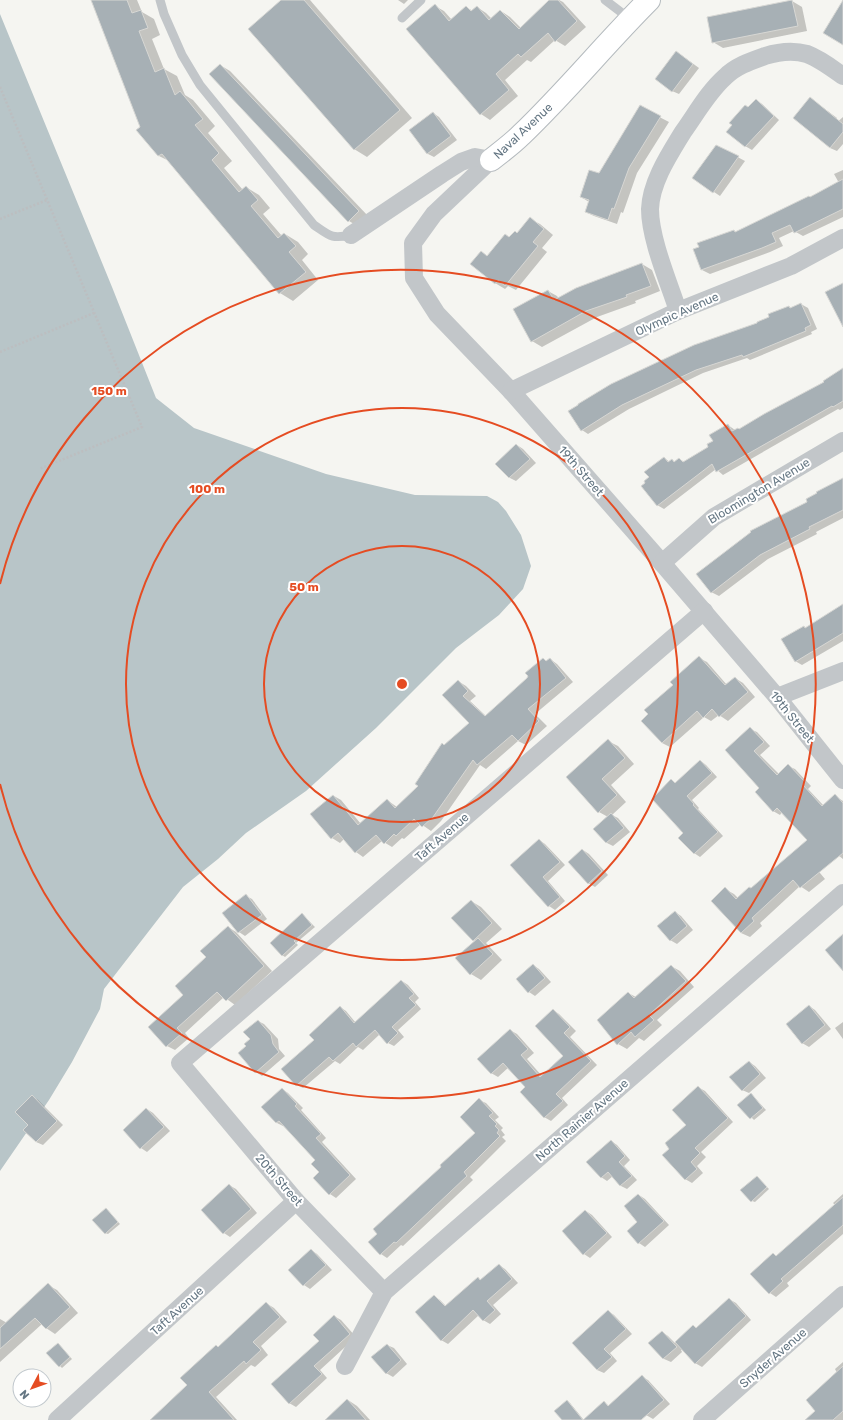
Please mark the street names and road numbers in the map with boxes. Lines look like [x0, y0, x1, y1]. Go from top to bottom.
street label: Naval Avenue [491, 100, 556, 162]
street label: Olympic Avenue [633, 289, 721, 339]
street label: 19th Street [555, 443, 607, 499]
street label: Bloomington Avenue [706, 455, 813, 527]
street label: 19th Street [767, 689, 817, 746]
street label: Taft Avenue [412, 810, 472, 864]
street label: North Rainier Avenue [533, 1076, 631, 1164]
street label: 20th Street [253, 1151, 306, 1209]
street label: Taft Avenue [148, 1283, 207, 1338]
street label: Snyder Avenue [737, 1325, 809, 1391]

